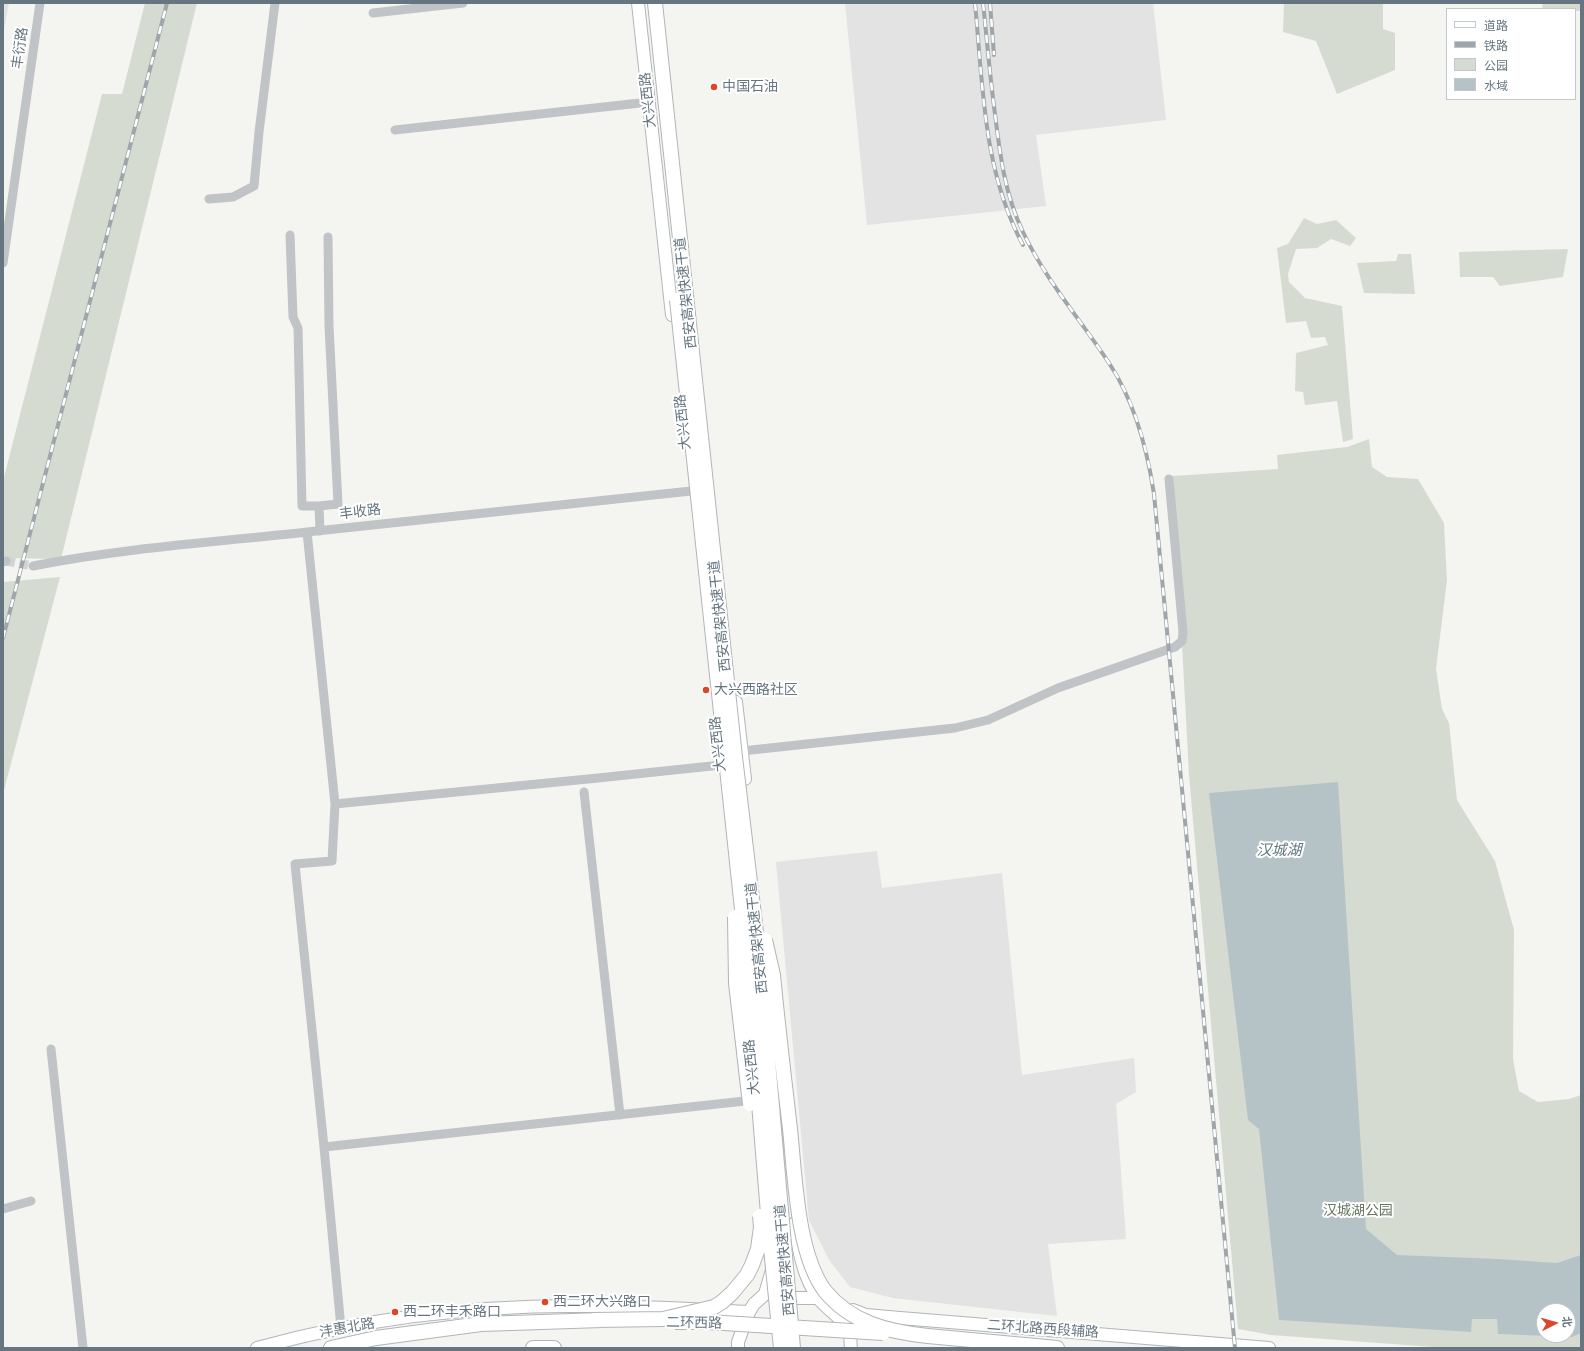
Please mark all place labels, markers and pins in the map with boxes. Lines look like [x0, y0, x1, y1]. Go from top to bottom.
place label: 中国石油 [722, 79, 778, 95]
marker: 中国石油 [709, 82, 719, 92]
place label: 大兴西路社区 [714, 682, 798, 698]
marker: 大兴西路社区 [701, 685, 711, 695]
place label: 西二环大兴路口 [553, 1294, 651, 1310]
marker: 西二环大兴路口 [540, 1297, 550, 1307]
place label: 西二环丰禾路口 [403, 1304, 501, 1320]
marker: 西二环丰禾路口 [390, 1307, 400, 1317]

